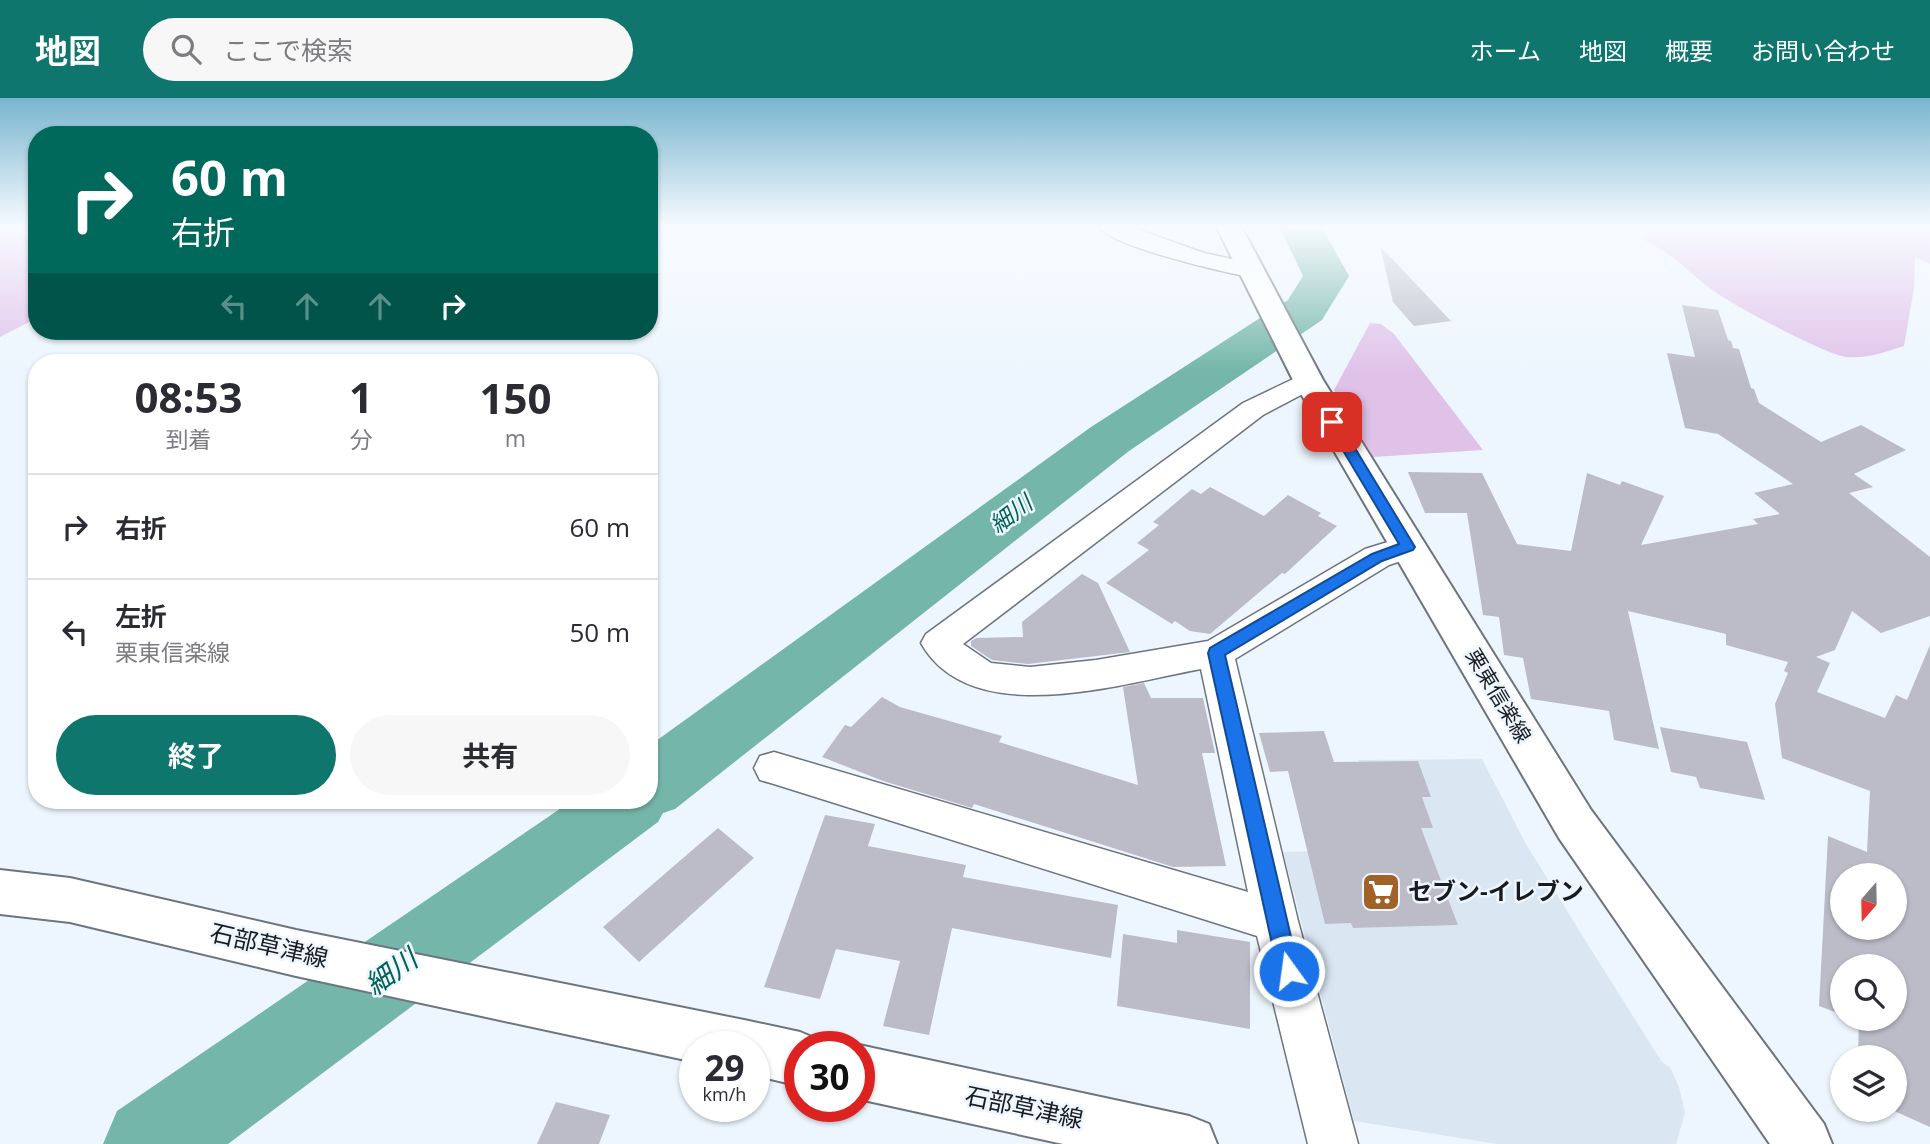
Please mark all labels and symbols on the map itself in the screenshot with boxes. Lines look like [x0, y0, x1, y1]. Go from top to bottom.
pin [1302, 392, 1362, 452]
water label: 細川 [982, 485, 1041, 540]
street label: 栗東信楽線 [1460, 643, 1538, 748]
north arrow [1830, 863, 1908, 940]
supermarket icon: セブン-イレブン [1360, 871, 1402, 913]
place label: セブン-イレブン [1408, 874, 1584, 907]
street label: 石部草津線 [207, 915, 332, 974]
position arrow [1252, 934, 1326, 1008]
water label: 細川 [357, 938, 427, 1003]
speed limit sign: 30 [784, 1031, 875, 1122]
street label: 石部草津線 [962, 1078, 1086, 1135]

